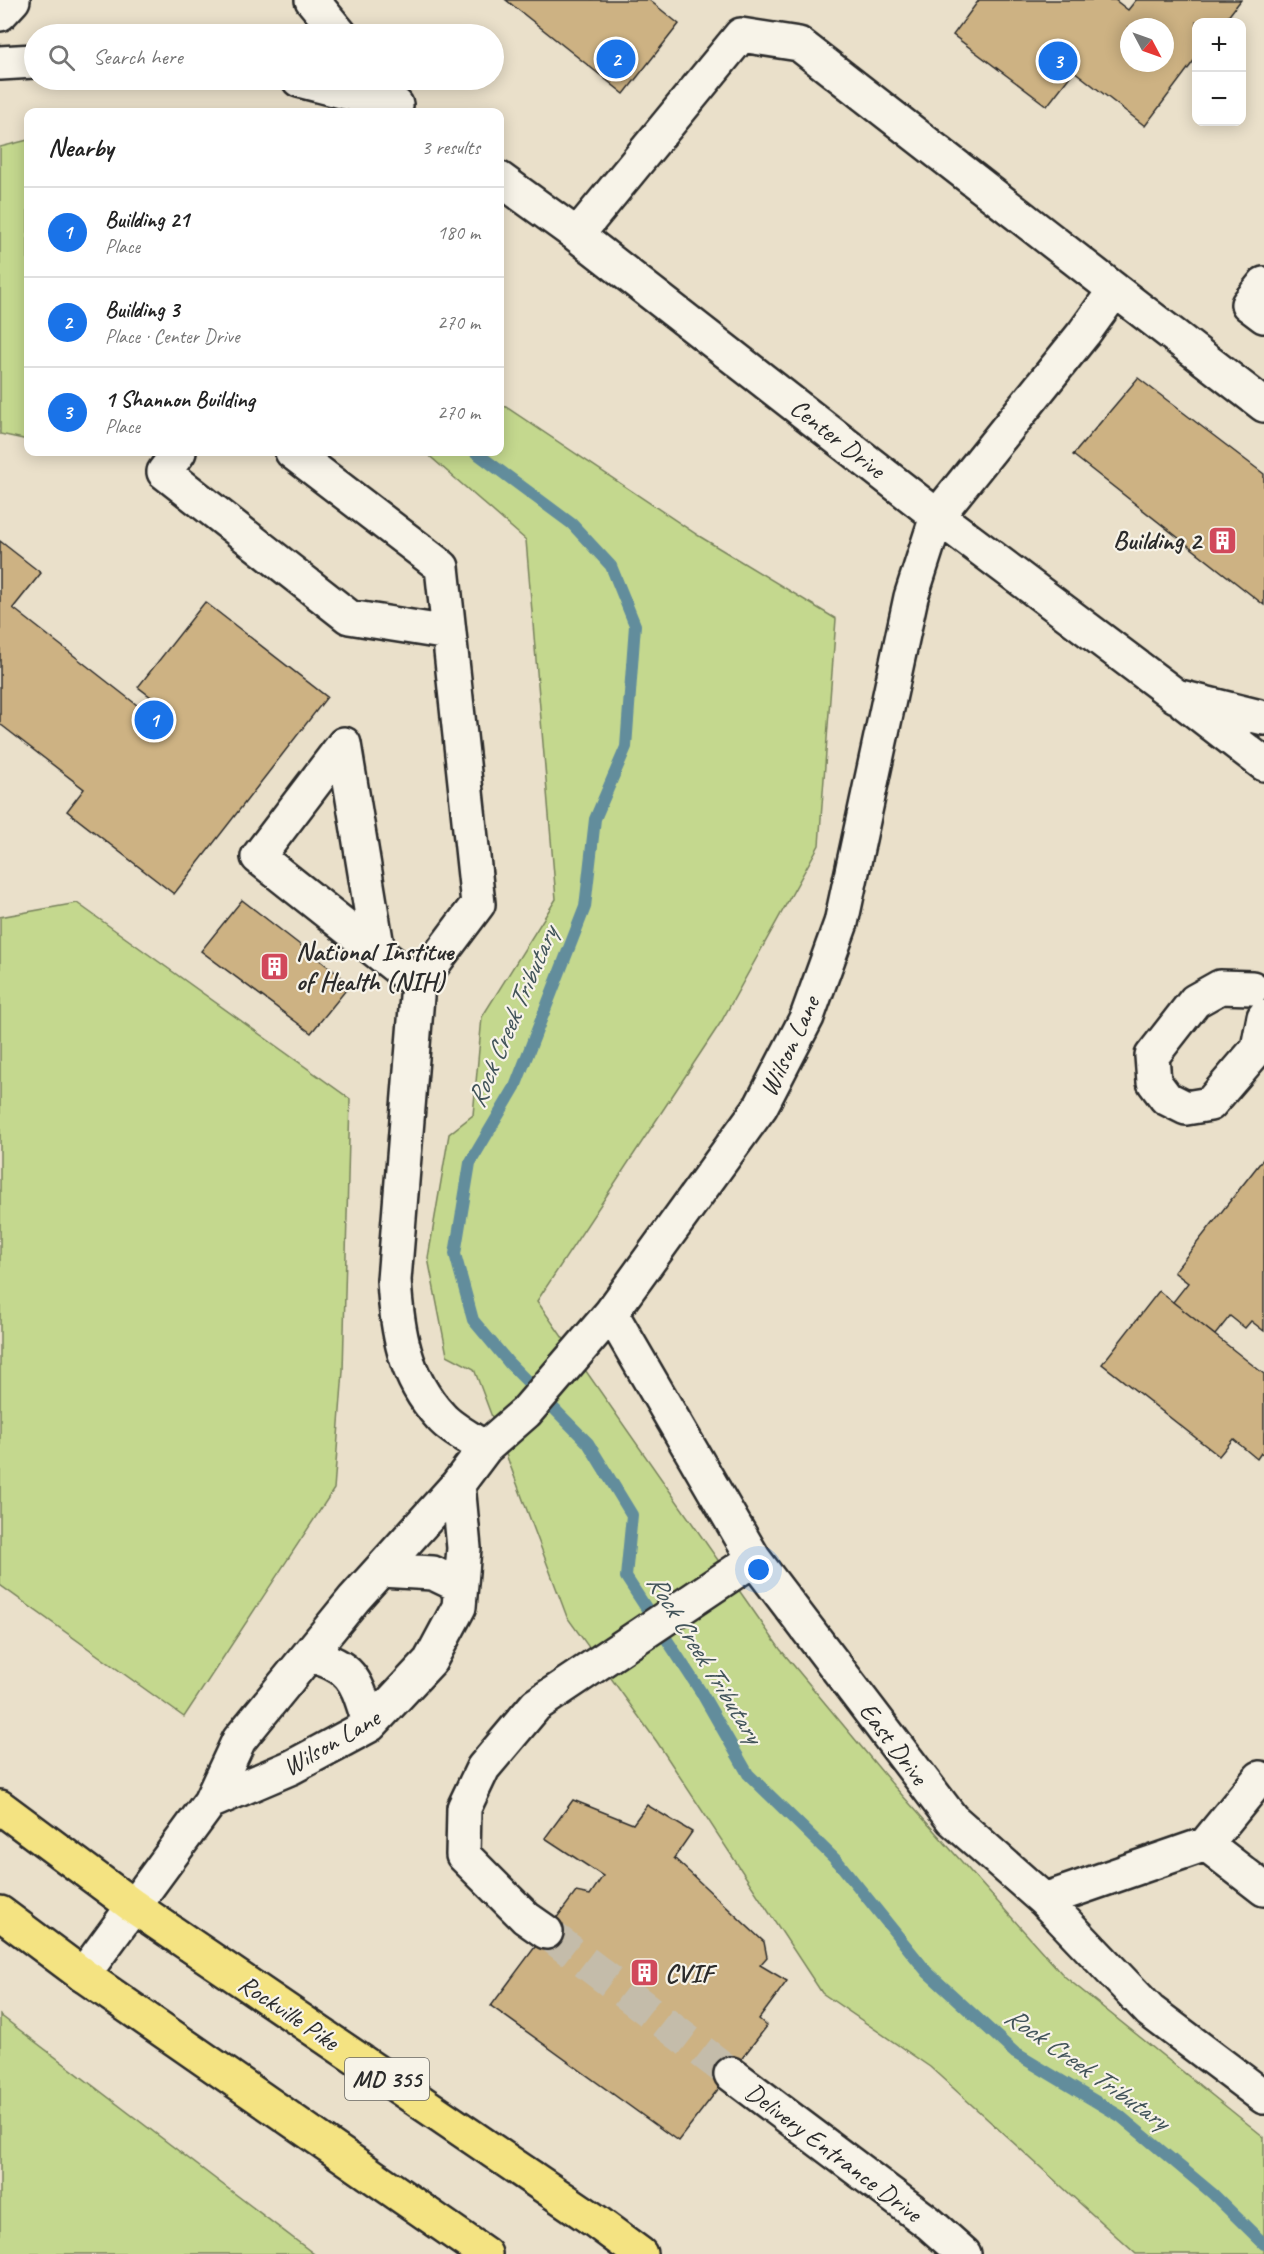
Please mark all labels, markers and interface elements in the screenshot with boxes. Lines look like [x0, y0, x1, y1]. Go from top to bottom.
north arrow [1120, 18, 1174, 72]
map controls [1192, 18, 1246, 126]
button: + [1192, 18, 1246, 72]
search box [24, 24, 504, 90]
pin: 2 [596, 36, 636, 82]
pin: 3 [1038, 38, 1078, 84]
icon: search [45, 41, 78, 74]
text: Search here [93, 43, 183, 71]
button: − [1192, 72, 1246, 126]
text: Nearby [48, 131, 113, 164]
text: 3 results [421, 135, 480, 160]
text: Building 21 [105, 206, 189, 234]
text: 1 [63, 220, 72, 245]
text: 180 m [437, 220, 480, 245]
text: Place [105, 234, 140, 259]
text: Building 3 [105, 296, 179, 324]
text: 2 [63, 310, 72, 335]
text: 270 m [437, 310, 480, 335]
text: Place · Center Drive [105, 324, 239, 349]
text: 1 Shannon Building [105, 386, 255, 414]
street label: Center Drive [784, 391, 894, 487]
text: 3 [63, 400, 72, 425]
text: 270 m [437, 400, 480, 425]
text: Place [105, 414, 140, 439]
place label: Building 2 [1113, 524, 1203, 557]
building icon: Building 2 [1206, 524, 1238, 556]
pin: 1 [134, 698, 174, 742]
water label: Rock Creek Tributary [459, 917, 567, 1112]
place label: National Institue of Health (NIH) [296, 935, 456, 998]
building icon: National Institue of Health (NIH) [259, 950, 291, 982]
street label: Wilson Lane [752, 989, 828, 1102]
your location [744, 1555, 773, 1584]
water label: Rock Creek Tributary [640, 1567, 773, 1753]
street label: East Drive [852, 1695, 936, 1792]
street label: Wilson Lane [277, 1700, 388, 1783]
building icon: CVIF [628, 1957, 660, 1989]
place label: CVIF [665, 1957, 718, 1990]
street label: Rockville Pike [232, 1967, 346, 2059]
water label: Rock Creek Tributary [998, 1999, 1179, 2140]
road number: MD 355 [345, 2058, 429, 2100]
street label: Delivery Entrance Drive [739, 2075, 930, 2231]

